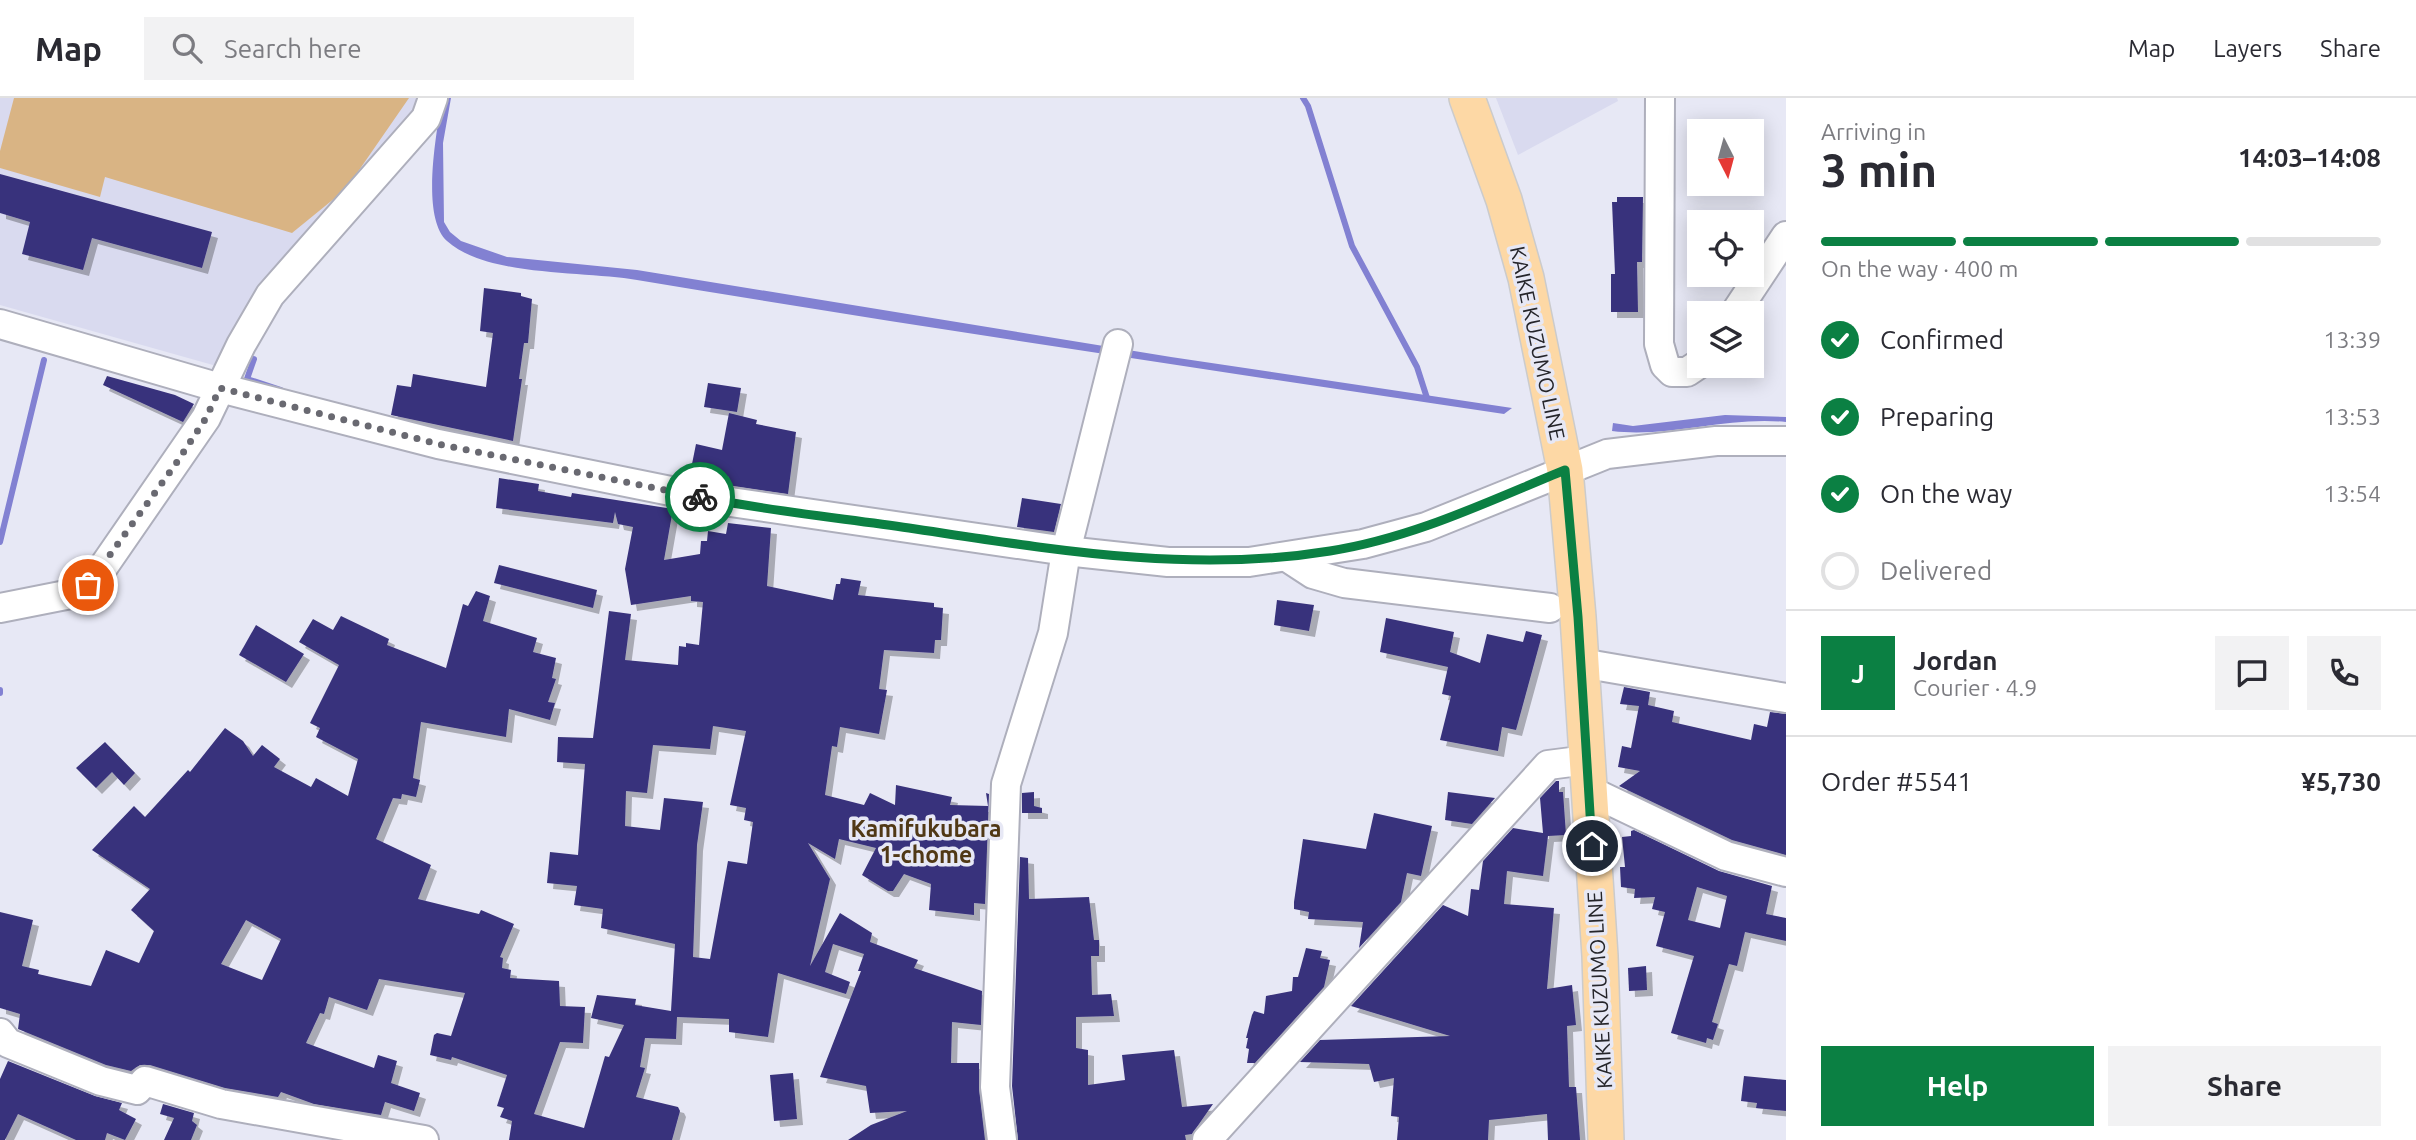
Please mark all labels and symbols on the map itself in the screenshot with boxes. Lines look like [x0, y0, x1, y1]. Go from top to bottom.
north arrow [1687, 119, 1764, 196]
street label: KAIKE KUZUMO LINE [1506, 244, 1570, 442]
courier [665, 462, 735, 532]
pin [58, 555, 118, 615]
district label: Kamifukubara 1-chome [851, 816, 1001, 867]
pin [1562, 816, 1622, 876]
street label: KAIKE KUZUMO LINE [1582, 891, 1616, 1089]

